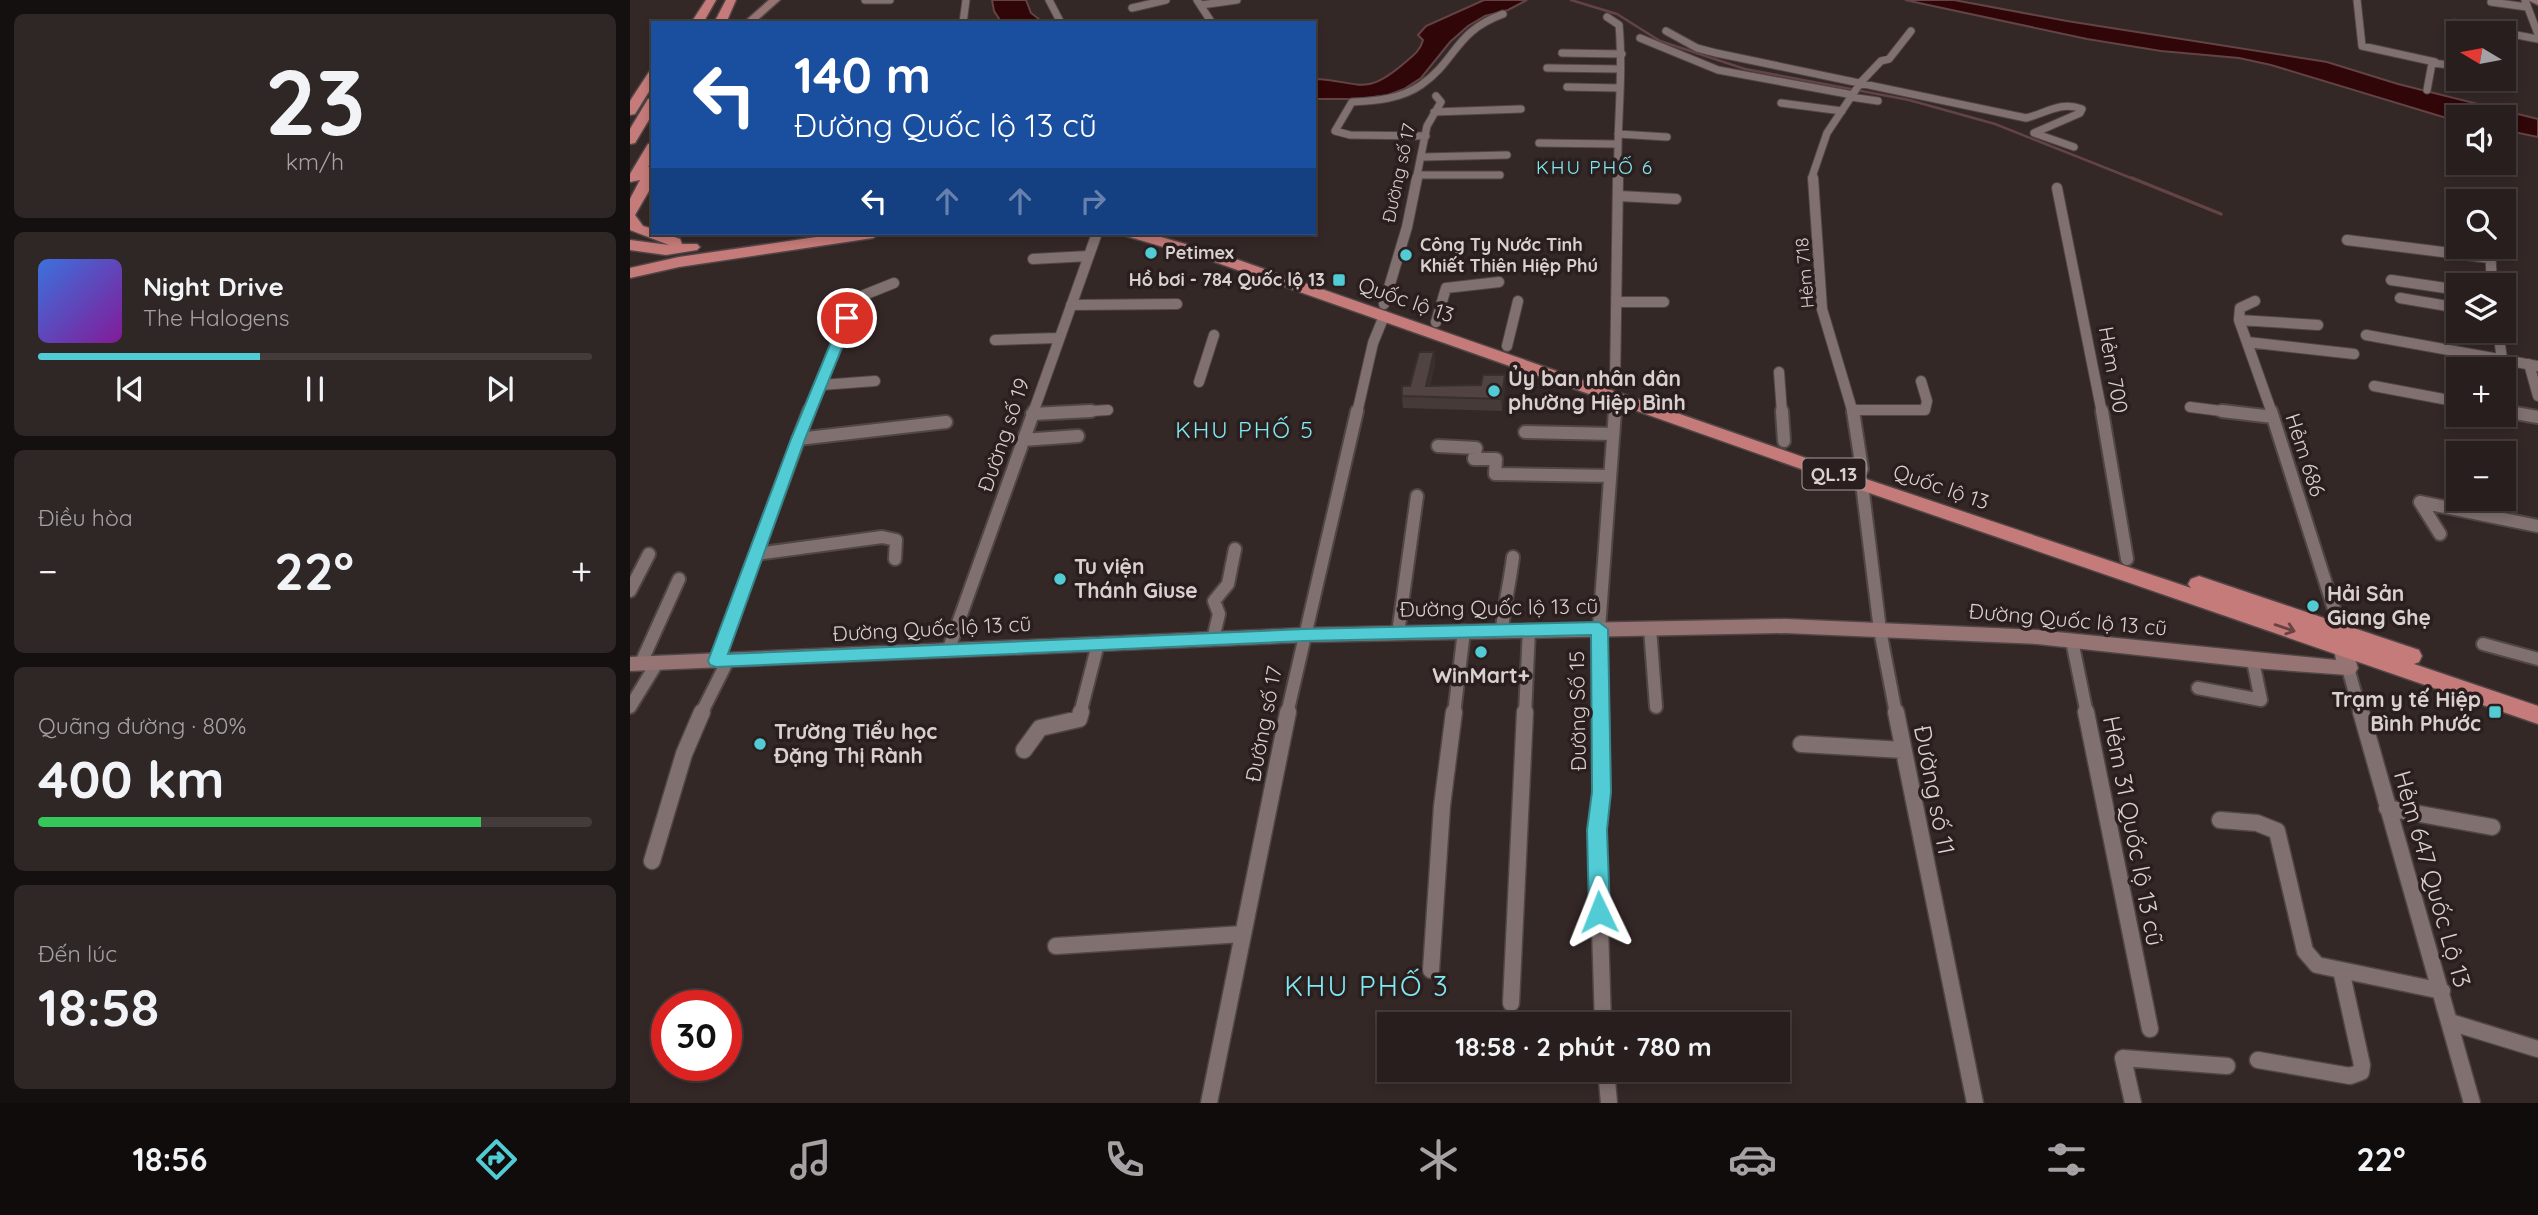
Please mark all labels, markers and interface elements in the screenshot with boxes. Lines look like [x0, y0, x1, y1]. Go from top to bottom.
north arrow [2446, 21, 2516, 91]
map controls [2446, 21, 2516, 511]
text: 23 [265, 44, 365, 158]
text: 140 m [794, 44, 931, 105]
icon: left [679, 49, 770, 140]
text: Đường Quốc lộ 13 cũ [794, 105, 1097, 145]
button: sound [2446, 105, 2516, 175]
street label: Đường số 17 [1377, 121, 1420, 225]
text: km/h [286, 147, 344, 176]
district label: KHU PHỐ 6 [1536, 155, 1654, 179]
icon: left [855, 182, 893, 220]
icon: ahead [928, 182, 966, 220]
icon: ahead [1001, 182, 1039, 220]
icon: right [1074, 182, 1112, 220]
button: search [2446, 189, 2516, 259]
place label: Công Ty Nước Tinh Khiết Thiên Hiệp Phú [1420, 233, 1598, 277]
street label: Hẻm 718 [1790, 237, 1819, 309]
place label: Petimex [1165, 241, 1234, 264]
marker: Petimex [1143, 245, 1159, 261]
marker: Công Ty Nước Tinh Khiết Thiên Hiệp Phú [1398, 247, 1414, 263]
place label: Hồ bơi - 784 Quốc lộ 13 [1129, 268, 1325, 291]
text: Night Drive [143, 270, 284, 303]
street label: Quốc lộ 13 [1355, 271, 1458, 328]
marker: Hồ bơi - 784 Quốc lộ 13 [1331, 272, 1347, 288]
button: layers [2446, 273, 2516, 343]
pin [817, 288, 877, 348]
icon: arrive [828, 299, 866, 337]
text: The Halogens [143, 303, 290, 332]
street label: Hẻm 700 [2094, 324, 2134, 415]
button: + [2446, 357, 2516, 427]
place label: Ủy ban nhân dân phường Hiệp Bình [1508, 365, 1686, 415]
icon: previous [111, 370, 149, 408]
icon: pause [296, 370, 334, 408]
icon: next [481, 370, 519, 408]
street label: Đường số 19 [971, 374, 1035, 495]
marker: Ủy ban nhân dân phường Hiệp Bình [1486, 383, 1502, 399]
street label: Hẻm 686 [2280, 410, 2332, 500]
district label: KHU PHỐ 5 [1175, 415, 1315, 444]
button: − [2446, 441, 2516, 511]
road number: QL.13 [1802, 458, 1866, 489]
street label: Quốc lộ 13 [1890, 458, 1993, 515]
text: Điều hòa [38, 503, 133, 532]
text: 22° [274, 538, 354, 603]
text: − [38, 547, 58, 595]
text: + [571, 547, 592, 595]
place label: Tu viện Thánh Giuse [1074, 553, 1198, 603]
marker: Tu viện Thánh Giuse [1052, 571, 1068, 587]
place label: Hải Sản Giang Ghẹ [2327, 580, 2431, 630]
street label: Đường Quốc lộ 13 cũ [1399, 592, 1599, 622]
street label: Đường Quốc lộ 13 cũ [1968, 597, 2168, 641]
marker: Hải Sản Giang Ghẹ [2305, 598, 2321, 614]
street label: Đường Quốc lộ 13 cũ [832, 610, 1032, 646]
one-way arrow [2273, 623, 2295, 635]
marker: WinMart+ [1473, 644, 1489, 660]
street label: Đường Số 15 [1563, 651, 1591, 771]
place label: WinMart+ [1432, 662, 1530, 688]
street label: Đường số 17 [1239, 663, 1287, 784]
place label: Trạm y tế Hiệp Bình Phước [2331, 686, 2481, 736]
marker: Trạm y tế Hiệp Bình Phước [2487, 704, 2503, 720]
text: Quãng đường · 80% [38, 711, 246, 740]
street label: Hẻm 31 Quốc lộ 13 cũ [2097, 713, 2171, 948]
place label: Trường Tiểu học Đặng Thị Rành [773, 718, 937, 768]
street label: Đường số 11 [1908, 723, 1962, 857]
marker: Trường Tiểu học Đặng Thị Rành [752, 736, 768, 752]
text: 400 km [38, 746, 225, 811]
street label: Hẻm 647 Quốc Lộ 13 [2388, 767, 2478, 991]
position arrow [1562, 875, 1636, 949]
text: Đến lúc [38, 939, 117, 968]
district label: KHU PHỐ 3 [1284, 968, 1450, 1003]
text: 18:58 [38, 974, 159, 1039]
speed limit sign: 30 [651, 990, 742, 1081]
text: 18:58 · 2 phút · 780 m [1455, 1030, 1712, 1063]
icon: directions [472, 1135, 521, 1184]
icon: music [786, 1135, 835, 1184]
icon: phone [1100, 1135, 1149, 1184]
icon: climate [1414, 1135, 1463, 1184]
icon: car [1728, 1135, 1777, 1184]
icon: filters [2042, 1135, 2091, 1184]
text: 18:56 [133, 1139, 207, 1179]
text: 22° [2356, 1139, 2405, 1179]

